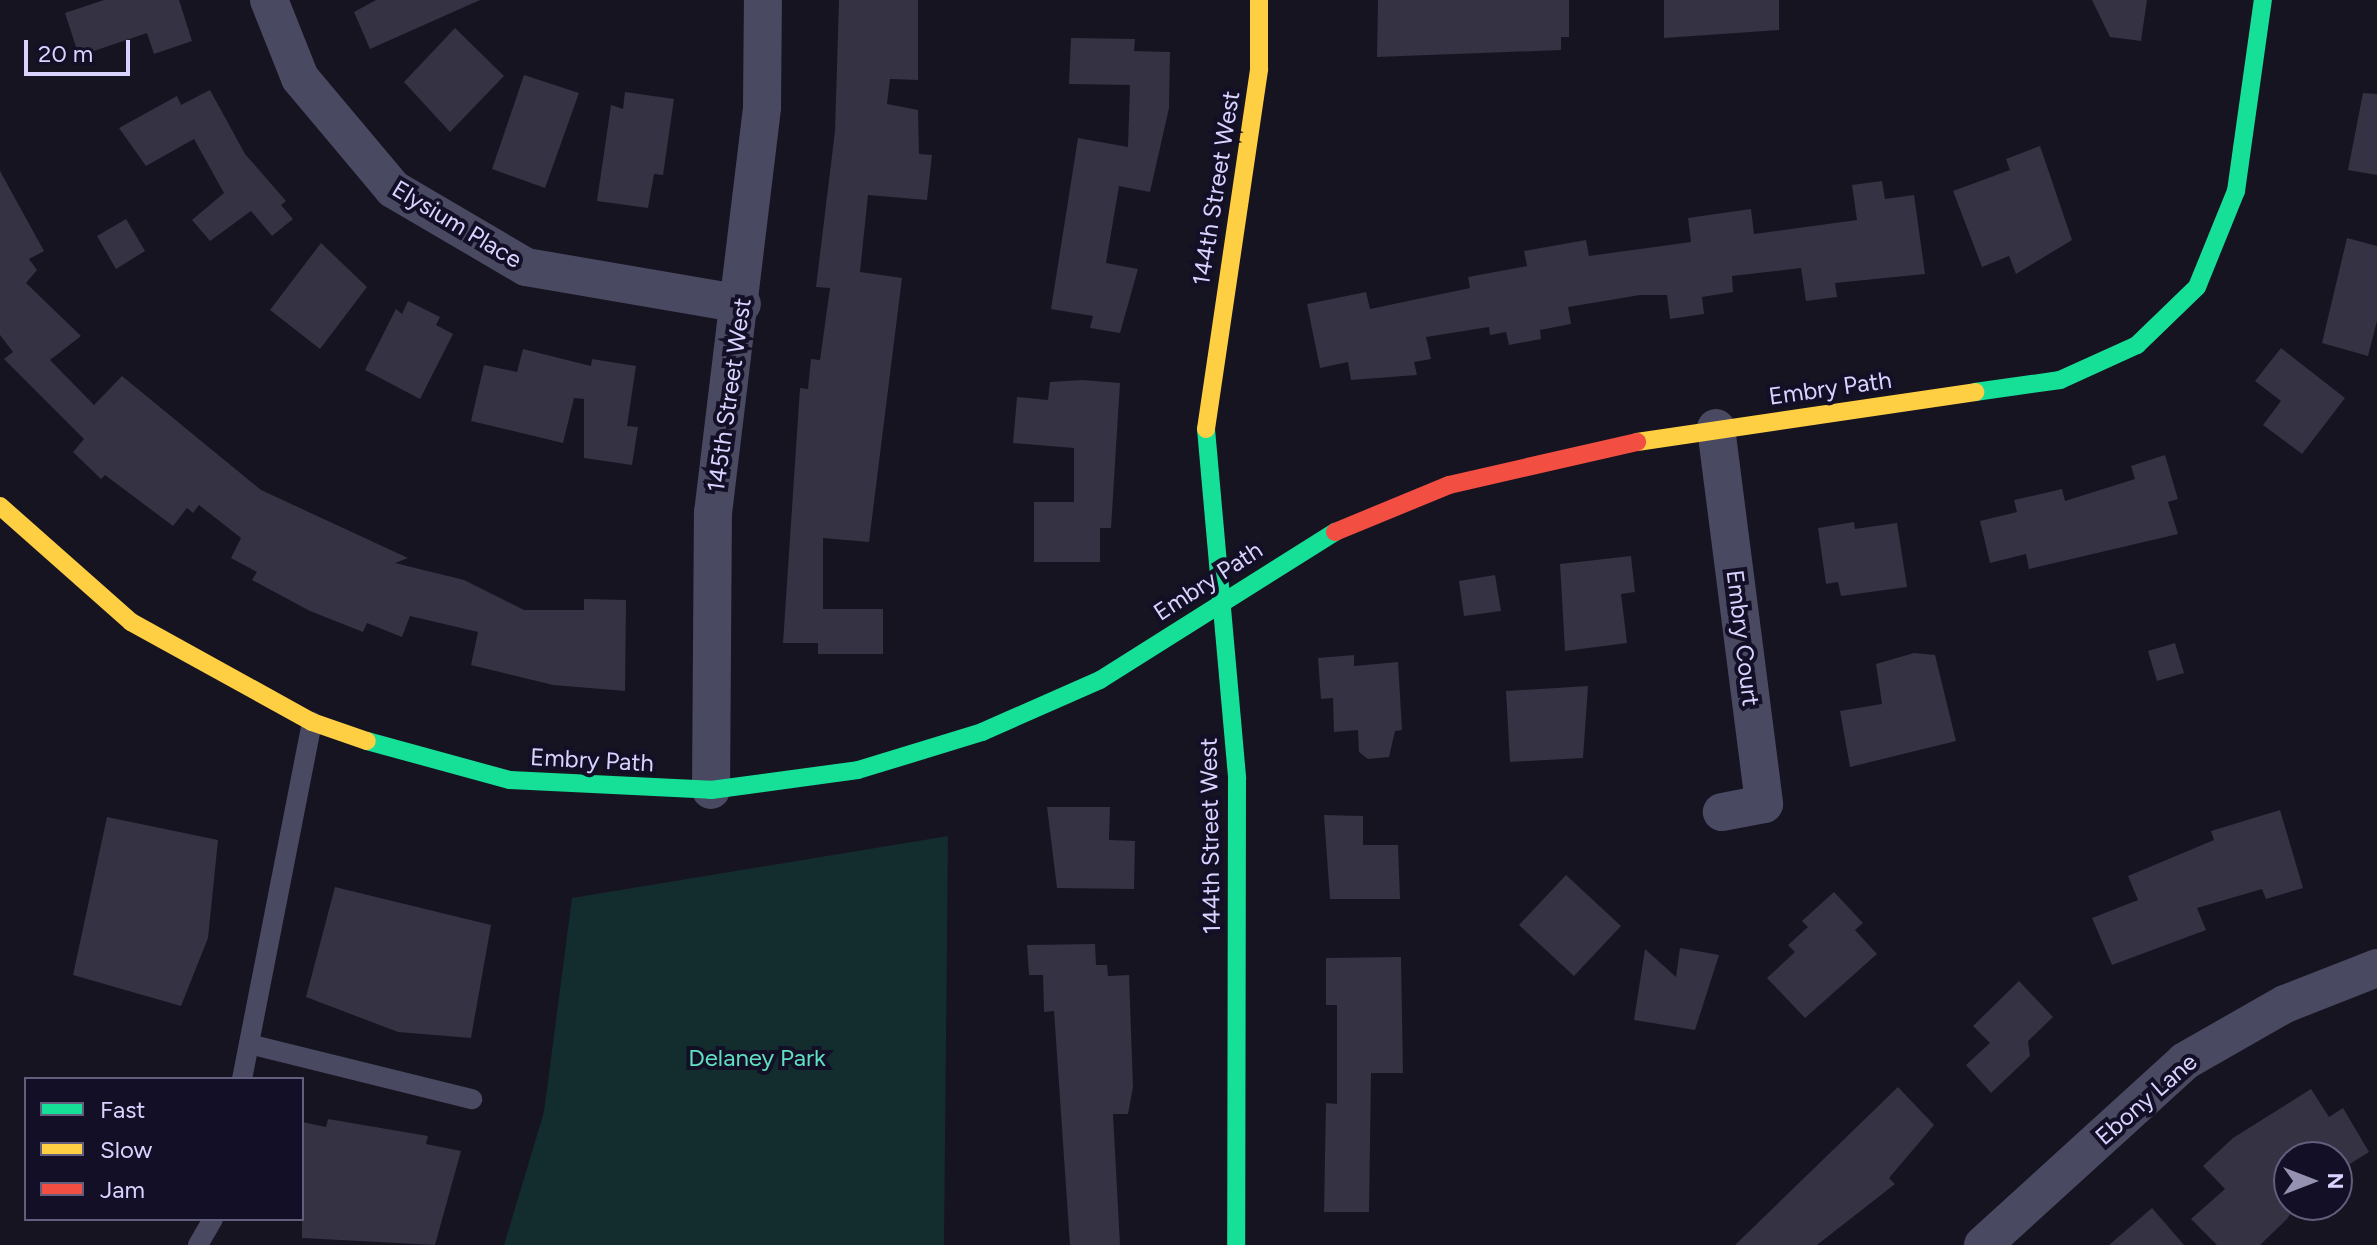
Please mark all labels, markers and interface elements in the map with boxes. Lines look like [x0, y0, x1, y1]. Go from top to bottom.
scale bar [28, 24, 134, 74]
text: 20 m [38, 39, 93, 68]
street label: 144th Street West [1186, 89, 1246, 287]
street label: Elysium Place [387, 174, 527, 274]
street label: 145th Street West [701, 296, 757, 494]
street label: Embry Path [1767, 365, 1893, 411]
street label: Embry Path [1148, 535, 1268, 627]
street label: Embry Court [1720, 568, 1766, 708]
street label: 144th Street West [1194, 737, 1226, 935]
street label: Embry Path [529, 742, 655, 778]
park label: Delaney Park [688, 1044, 826, 1072]
street label: Ebony Lane [2089, 1047, 2203, 1151]
legend [24, 1077, 304, 1221]
text: Fast [100, 1095, 145, 1124]
text: Slow [100, 1135, 152, 1164]
north arrow [2273, 1141, 2353, 1221]
text: N [2322, 1172, 2349, 1190]
text: Jam [100, 1175, 145, 1204]

